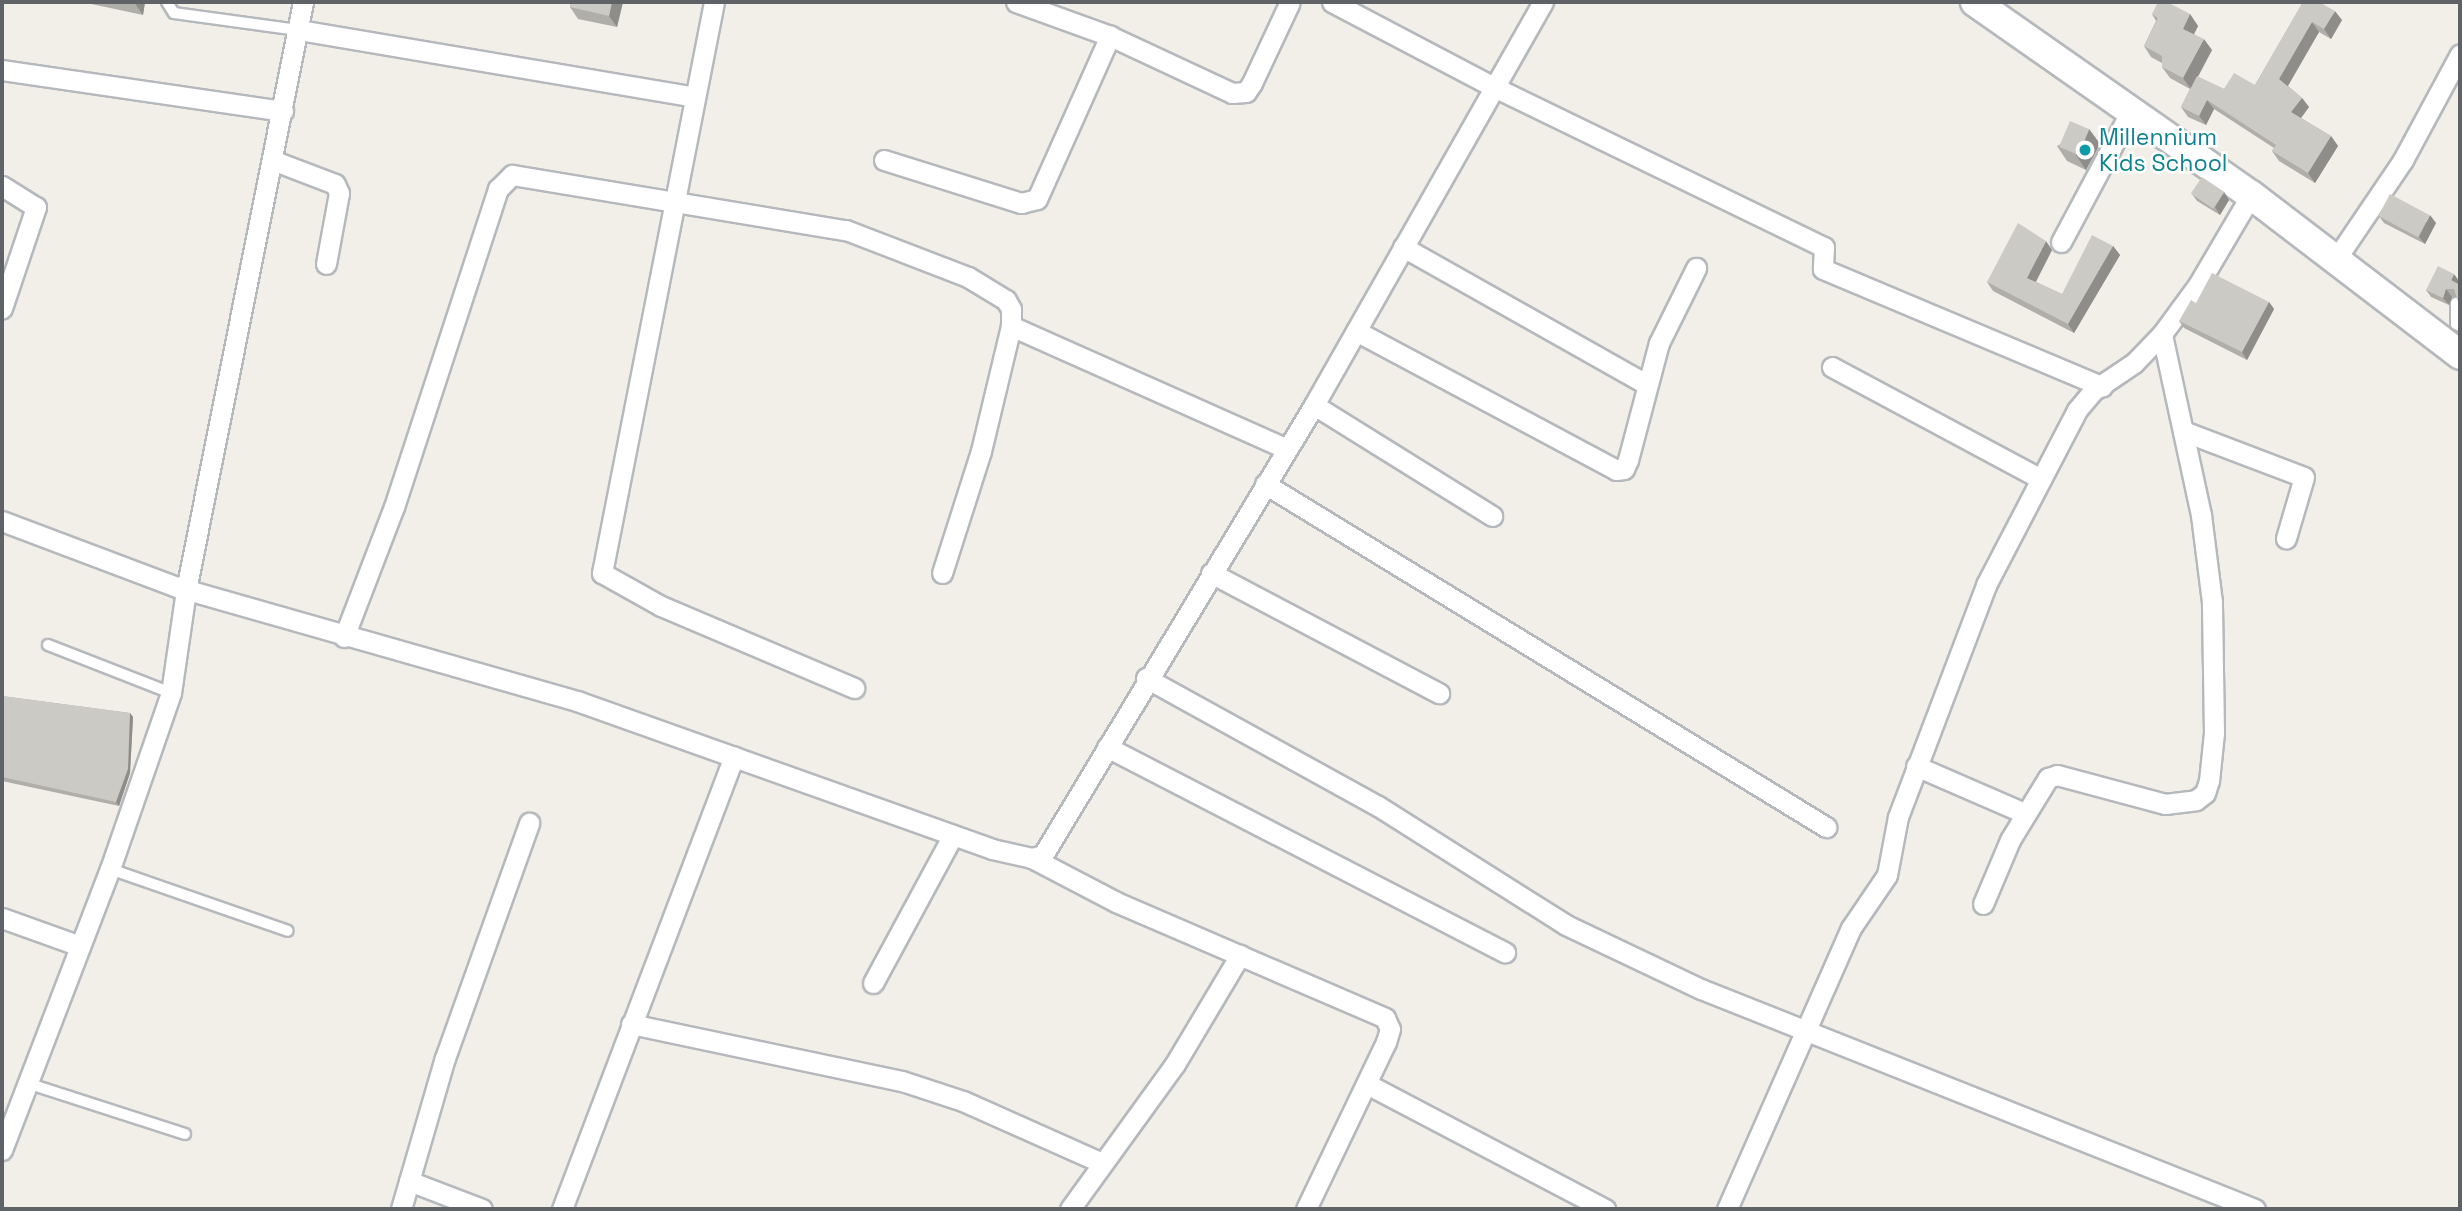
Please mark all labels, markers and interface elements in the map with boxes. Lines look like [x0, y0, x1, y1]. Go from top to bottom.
place label: Millennium Kids School [2099, 123, 2228, 177]
marker: Millennium Kids School [2077, 142, 2093, 158]

